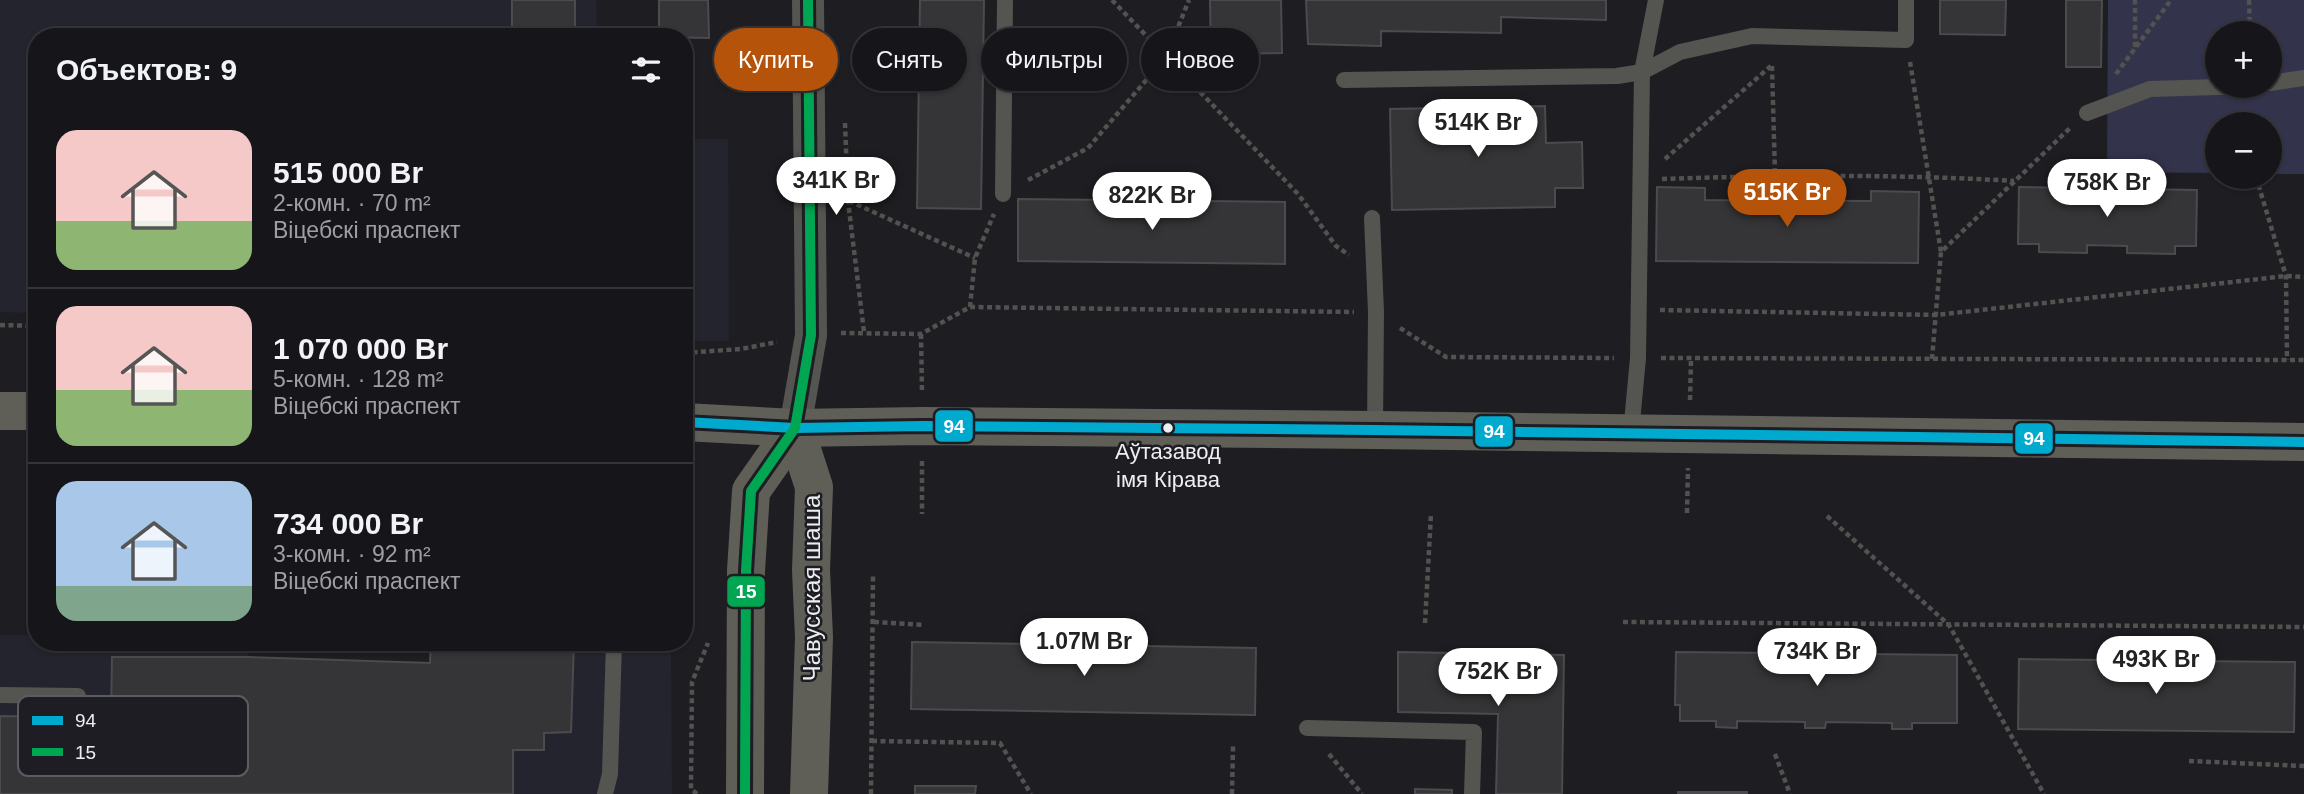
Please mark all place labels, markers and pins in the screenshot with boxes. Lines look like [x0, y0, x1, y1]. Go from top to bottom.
pin: 514K Br [1413, 100, 1543, 159]
pin: 341K Br [771, 158, 901, 217]
pin: 758K Br [2042, 160, 2172, 219]
pin: 515K Br [1722, 170, 1852, 229]
pin: 822K Br [1087, 173, 1217, 232]
marker: Аўтазавод імя Кірава [1161, 421, 1175, 435]
place label: Аўтазавод імя Кірава [1115, 439, 1221, 492]
pin: 1.07M Br [1012, 618, 1156, 678]
pin: 734K Br [1752, 628, 1882, 688]
pin: 493K Br [2091, 636, 2221, 696]
pin: 752K Br [1433, 648, 1563, 708]

